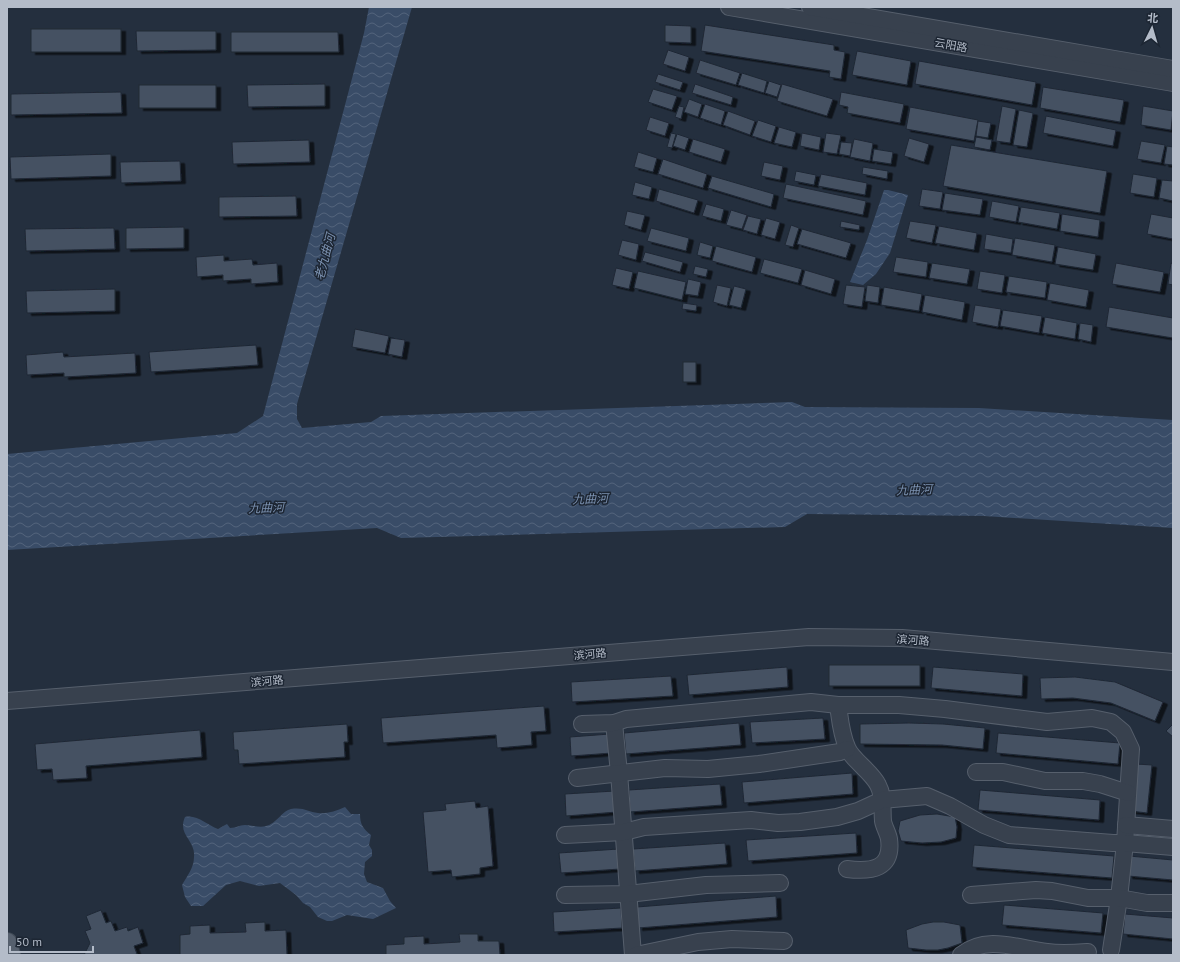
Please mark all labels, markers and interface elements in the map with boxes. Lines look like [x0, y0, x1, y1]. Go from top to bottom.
north arrow [1132, 8, 1172, 48]
text: 北 [1147, 11, 1159, 25]
street label: 云阳路 [934, 35, 968, 55]
water label: 老九曲河 [311, 230, 338, 282]
water label: 九曲河 [896, 481, 934, 498]
water label: 九曲河 [572, 490, 610, 507]
water label: 九曲河 [248, 499, 286, 516]
street label: 滨河路 [896, 632, 930, 648]
street label: 滨河路 [573, 646, 607, 662]
street label: 滨河路 [250, 673, 284, 689]
scale bar [10, 928, 93, 954]
text: 50 m [16, 934, 42, 949]

